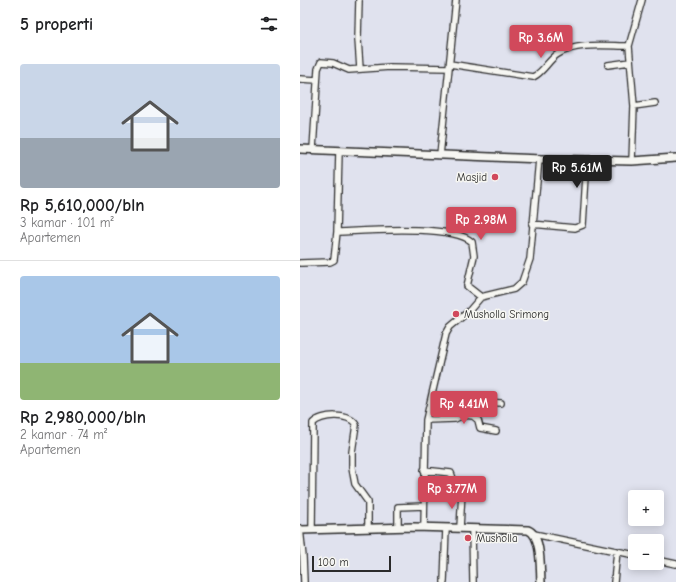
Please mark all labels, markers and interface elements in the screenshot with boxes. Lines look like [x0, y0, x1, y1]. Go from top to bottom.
icon: filters [258, 13, 280, 35]
text: 5 properti [20, 15, 93, 34]
pin: Rp 3.6M [504, 25, 578, 59]
text: Rp 3.6M [518, 30, 564, 45]
icon: home [114, 90, 186, 162]
pin: Rp 5.61M [536, 155, 618, 189]
text: Rp 5.61M [552, 160, 602, 175]
place label: Masjid [457, 171, 487, 184]
marker: Masjid [490, 172, 500, 182]
text: Rp 5,610,000/bln [20, 196, 144, 215]
pin: Rp 2.98M [440, 207, 522, 241]
text: Rp 2.98M [455, 212, 507, 227]
text: 3 kamar · 101 m² [20, 215, 114, 230]
text: Apartemen [20, 230, 81, 245]
icon: home [114, 302, 186, 374]
place label: Musholla Srimong [464, 308, 549, 321]
marker: Musholla Srimong [451, 309, 461, 319]
pin: Rp 4.41M [423, 391, 505, 425]
text: Rp 4.41M [439, 396, 489, 411]
text: Rp 2,980,000/bln [20, 408, 146, 427]
text: 2 kamar · 74 m² [20, 427, 107, 442]
text: Apartemen [20, 442, 81, 457]
pin: Rp 3.77M [411, 476, 493, 510]
text: Rp 3.77M [427, 481, 477, 496]
map controls [628, 490, 664, 570]
button: + [628, 490, 664, 526]
place label: Musholla [476, 532, 518, 545]
marker: Musholla [463, 533, 473, 543]
button: − [628, 534, 664, 570]
scale bar [312, 554, 391, 573]
text: 100 m [318, 556, 349, 569]

